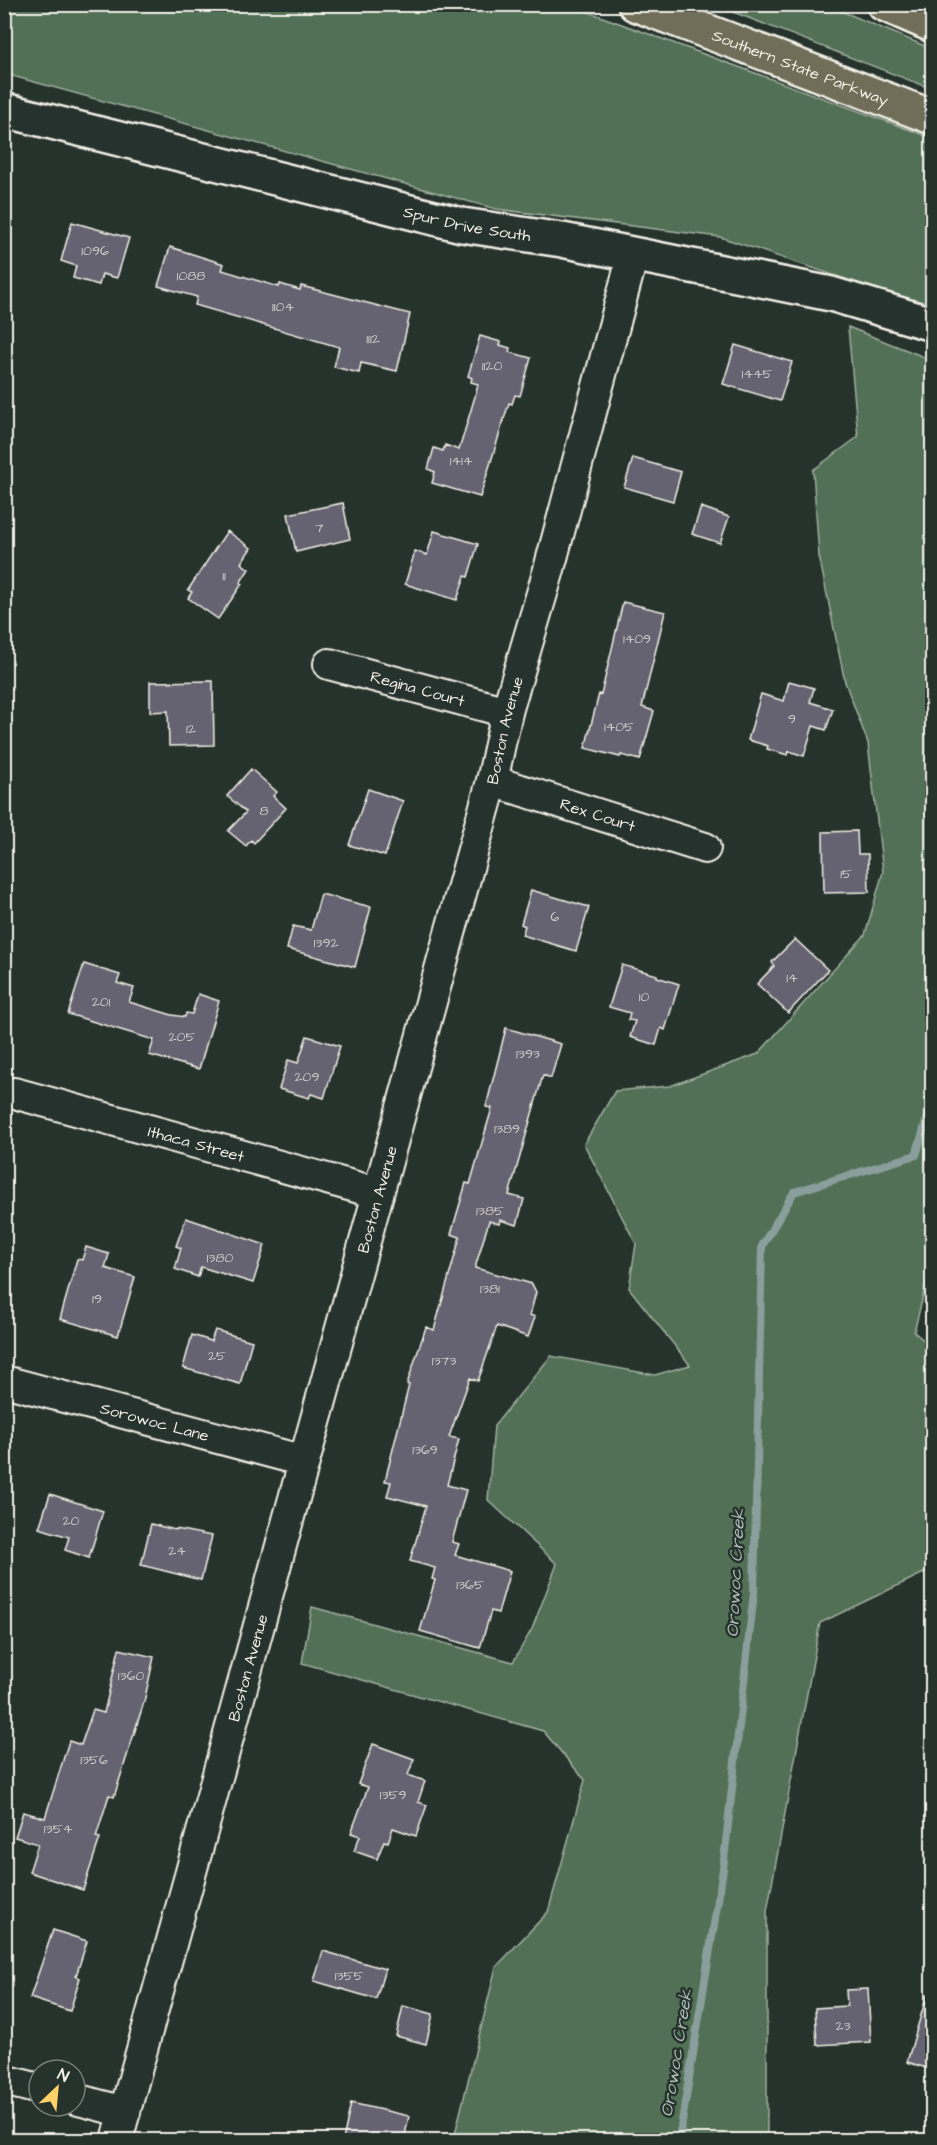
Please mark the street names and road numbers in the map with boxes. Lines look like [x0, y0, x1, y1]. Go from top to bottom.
street label: Southern State Parkway [709, 24, 892, 112]
street label: Spur Drive South [401, 201, 532, 247]
street label: Regina Court [368, 666, 468, 712]
street label: Boston Avenue [482, 674, 529, 786]
street label: Rex Court [557, 793, 638, 838]
street label: Ithaca Street [145, 1120, 247, 1168]
street label: Boston Avenue [352, 1143, 403, 1256]
street label: Sorowoc Lane [98, 1397, 211, 1447]
street label: Boston Avenue [223, 1612, 274, 1724]

